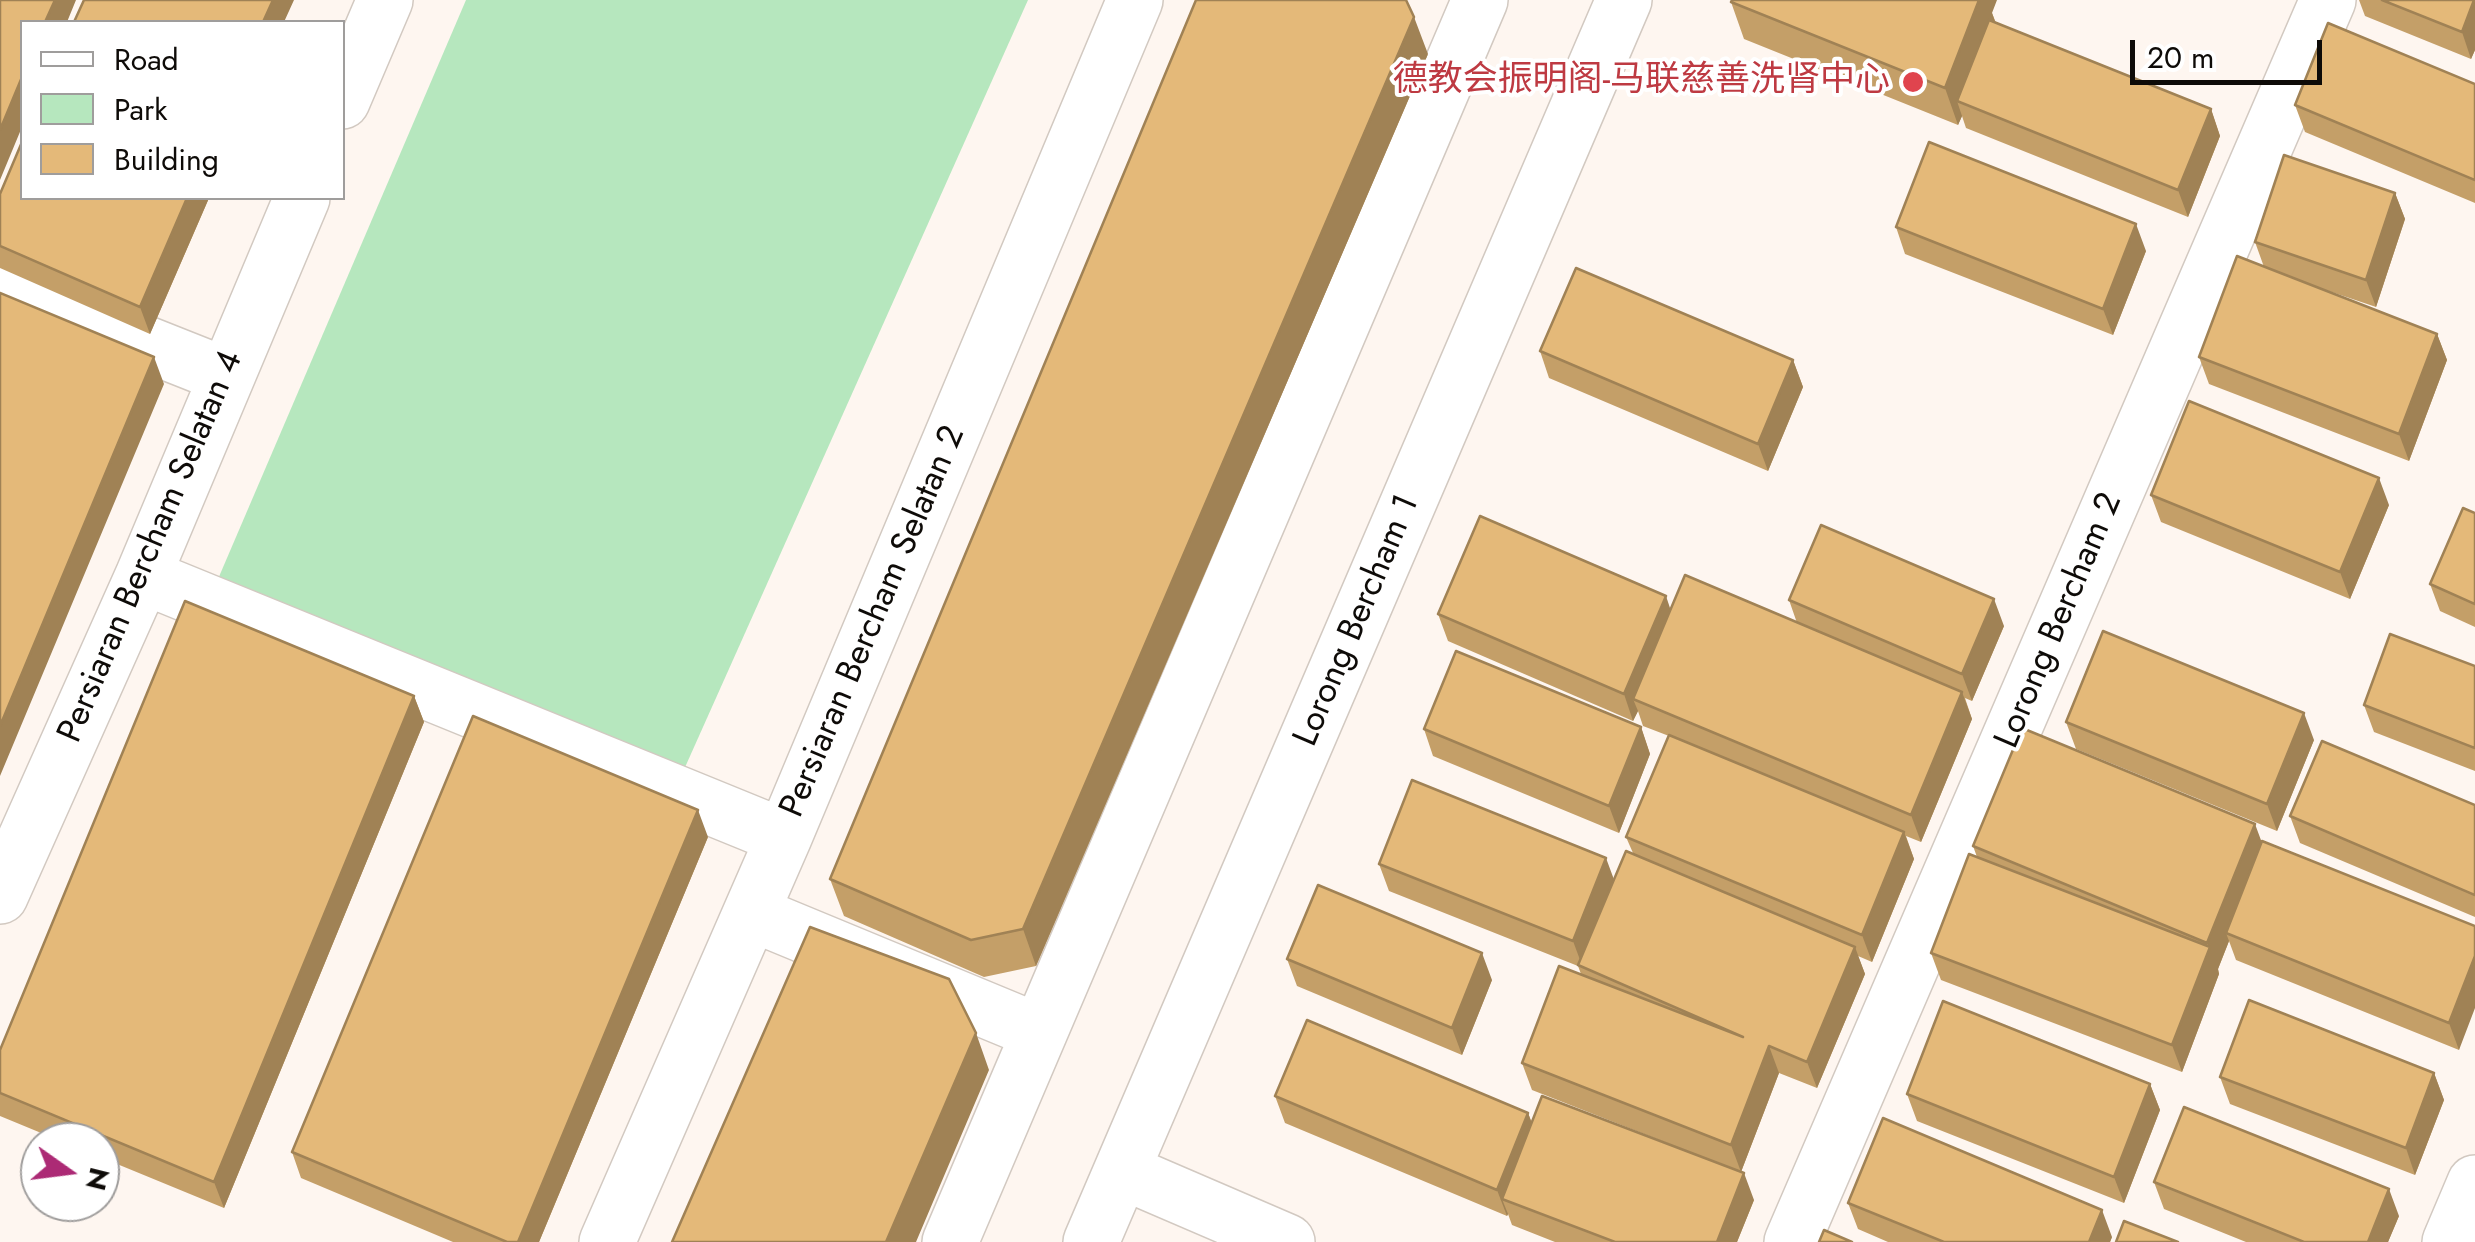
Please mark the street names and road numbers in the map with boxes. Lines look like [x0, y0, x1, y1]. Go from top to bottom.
street label: Persiaran Bercham Selatan 4 [50, 345, 254, 749]
street label: Persiaran Bercham Selatan 2 [772, 420, 976, 824]
street label: Lorong Bercham 2 [1987, 487, 2133, 755]
street label: Lorong Bercham 1 [1286, 489, 1430, 753]

